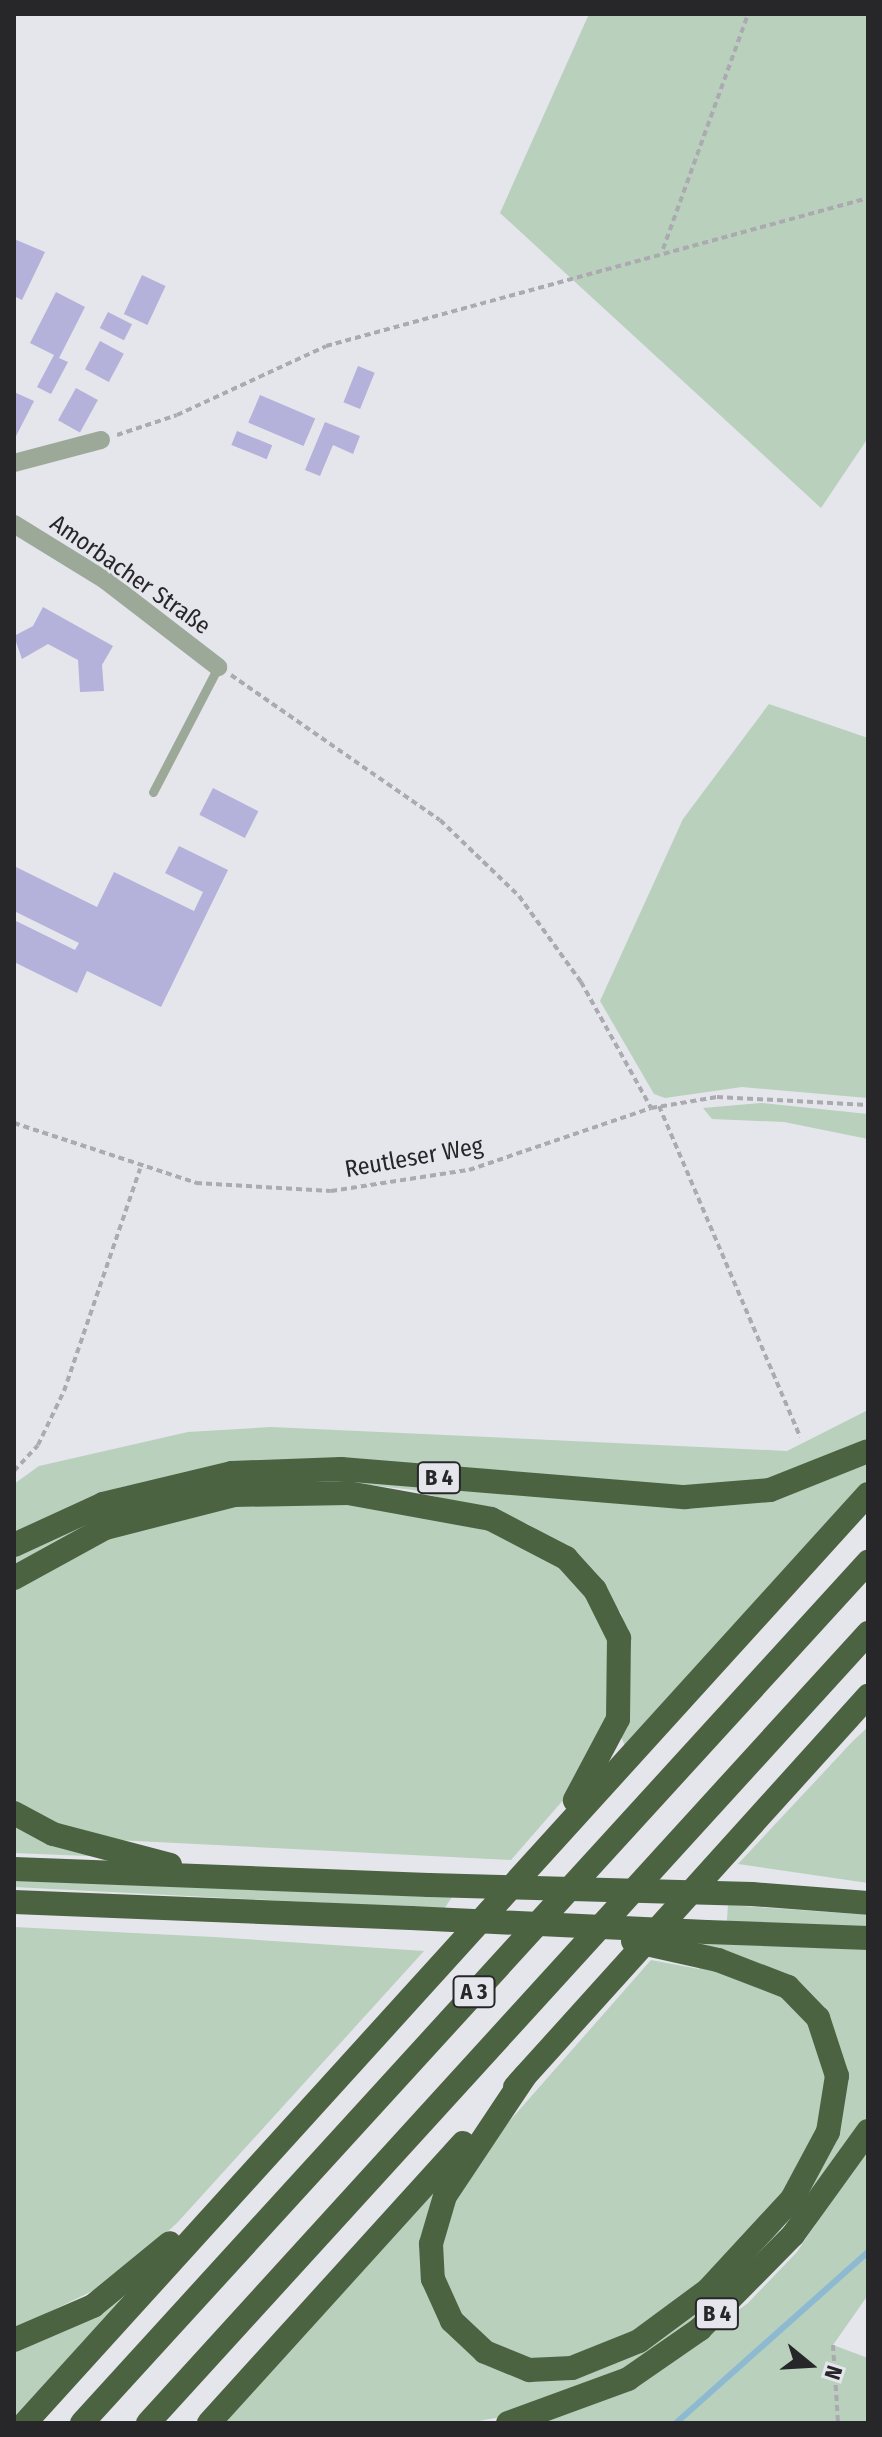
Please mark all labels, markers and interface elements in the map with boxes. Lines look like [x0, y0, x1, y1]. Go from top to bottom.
street label: Amorbacher Straße [44, 509, 216, 641]
street label: Reutleser Weg [343, 1132, 485, 1184]
road number: B 4 [415, 1460, 463, 1496]
road number: A 3 [452, 1974, 496, 2010]
road number: B 4 [693, 2296, 741, 2332]
north arrow [770, 2325, 850, 2405]
text: N [818, 2362, 848, 2383]

